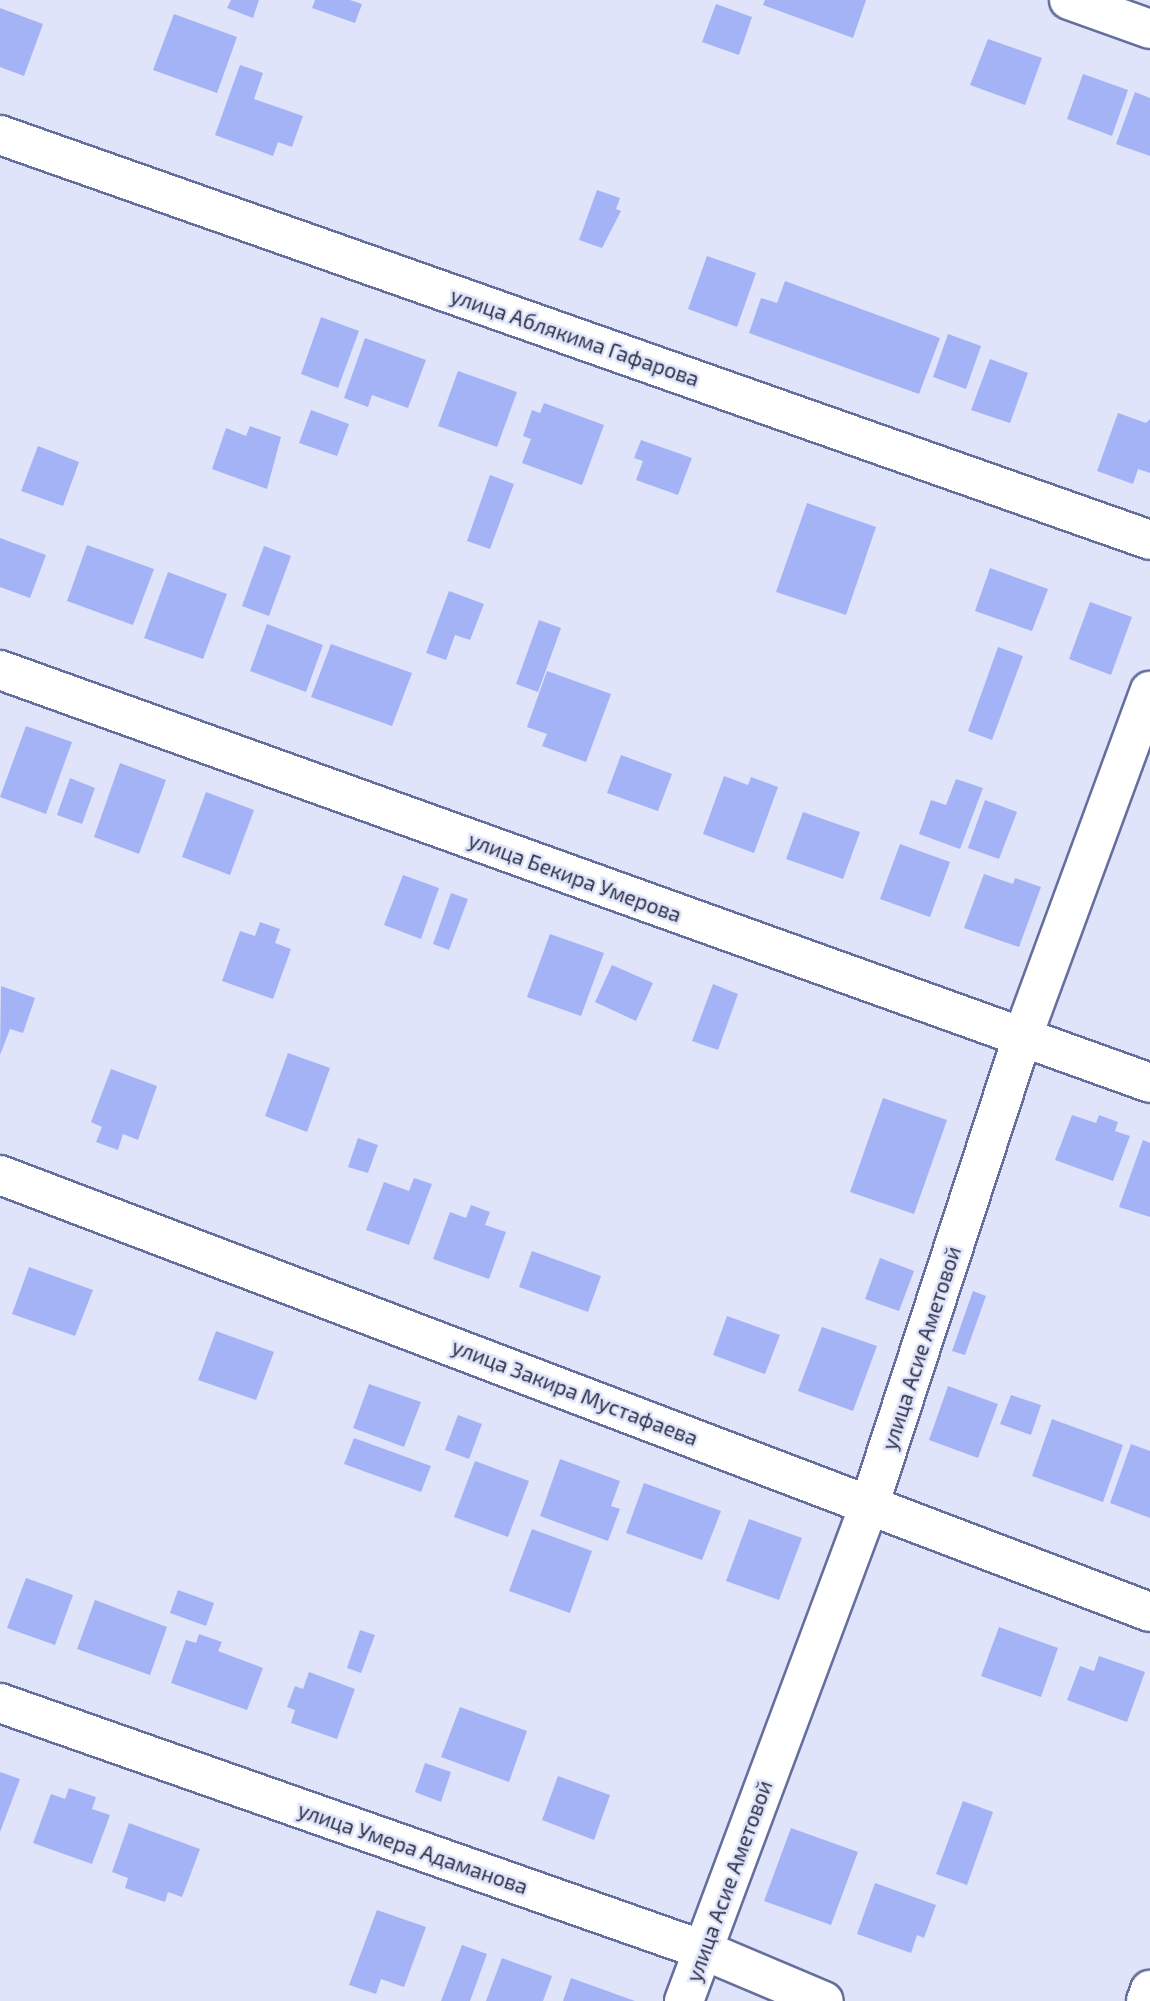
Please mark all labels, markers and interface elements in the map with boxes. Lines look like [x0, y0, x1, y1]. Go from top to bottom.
street label: улица Аблякима Гафарова [447, 283, 703, 391]
street label: улица Бекира Умерова [465, 827, 685, 927]
street label: улица Асие Аметовой [876, 1243, 966, 1453]
street label: улица Закира Мустафаева [448, 1333, 702, 1451]
street label: улица Асие Аметовой [681, 1777, 777, 1985]
street label: улица Умера Адаманова [295, 1797, 531, 1899]

